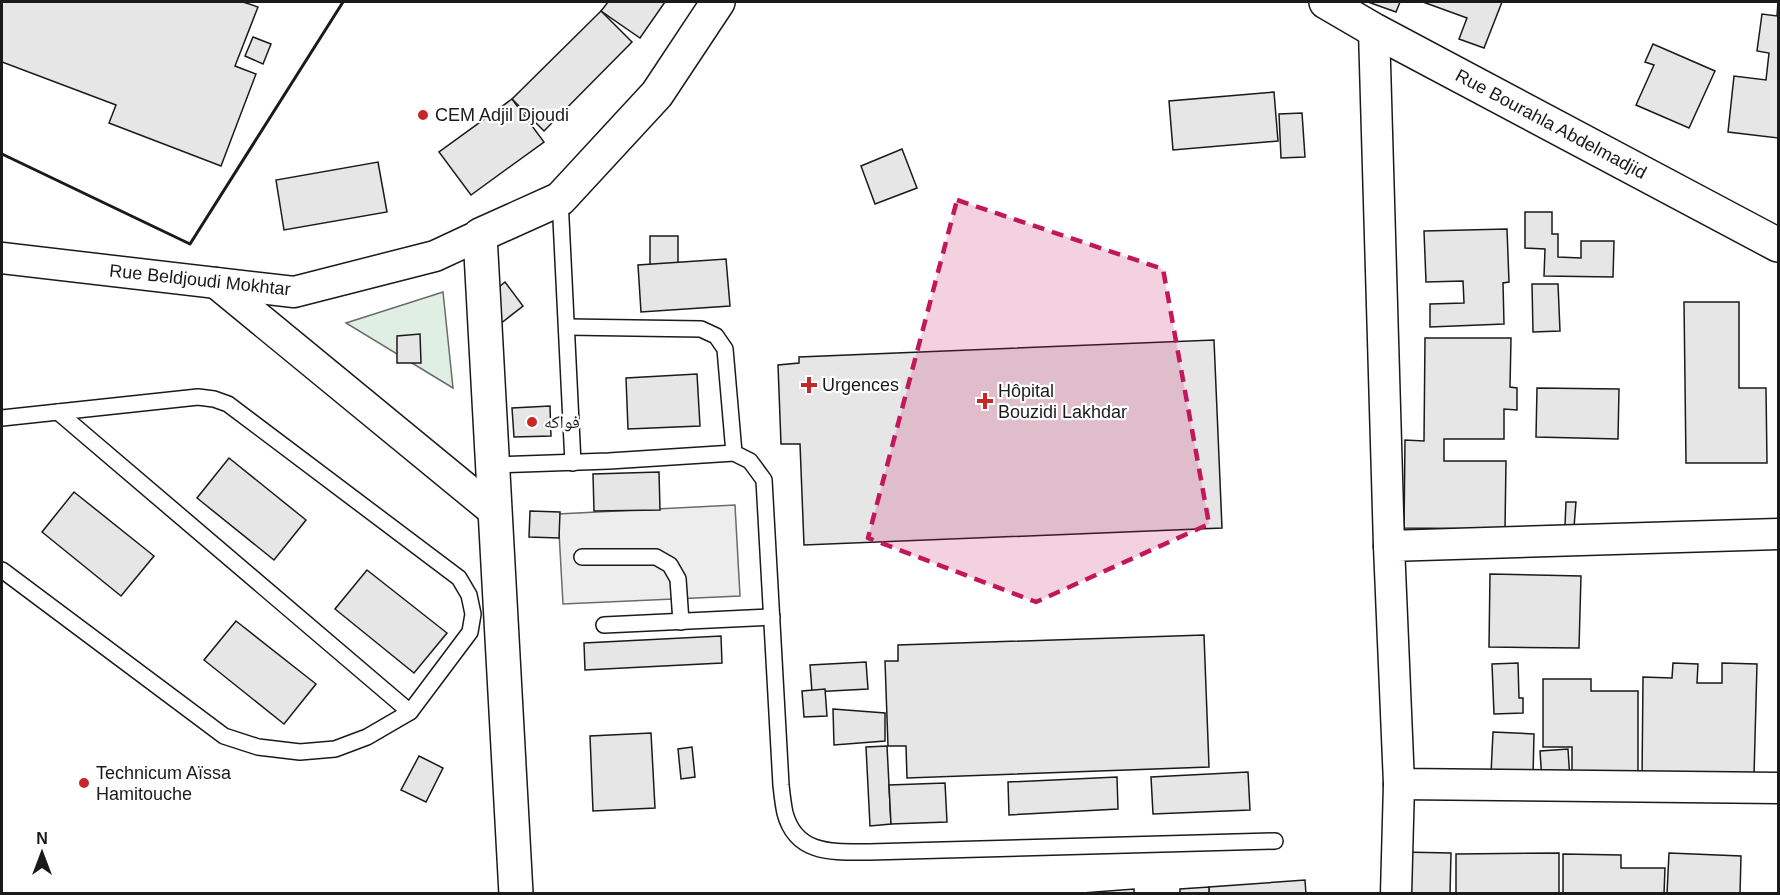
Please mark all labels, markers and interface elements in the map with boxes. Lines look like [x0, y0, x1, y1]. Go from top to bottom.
street label: Rue Bourahla Abdelmadjid [1452, 65, 1650, 183]
place label: CEM Adjil Djoudi [435, 105, 569, 125]
marker: CEM Adjil Djoudi [416, 108, 430, 122]
street label: Rue Beldjoudi Mokhtar [108, 261, 292, 299]
place label: Urgences [822, 375, 899, 395]
marker: Urgences [800, 376, 818, 394]
place label: Hôpital Bouzidi Lakhdar [998, 381, 1127, 422]
marker: Hôpital Bouzidi Lakhdar [976, 392, 994, 410]
place label: فواكه [544, 412, 580, 432]
marker: فواكه [525, 415, 539, 429]
place label: Technicum Aïssa Hamitouche [96, 763, 232, 804]
marker: Technicum Aïssa Hamitouche [77, 776, 91, 790]
north arrow [12, 823, 72, 883]
text: N [36, 830, 48, 847]

